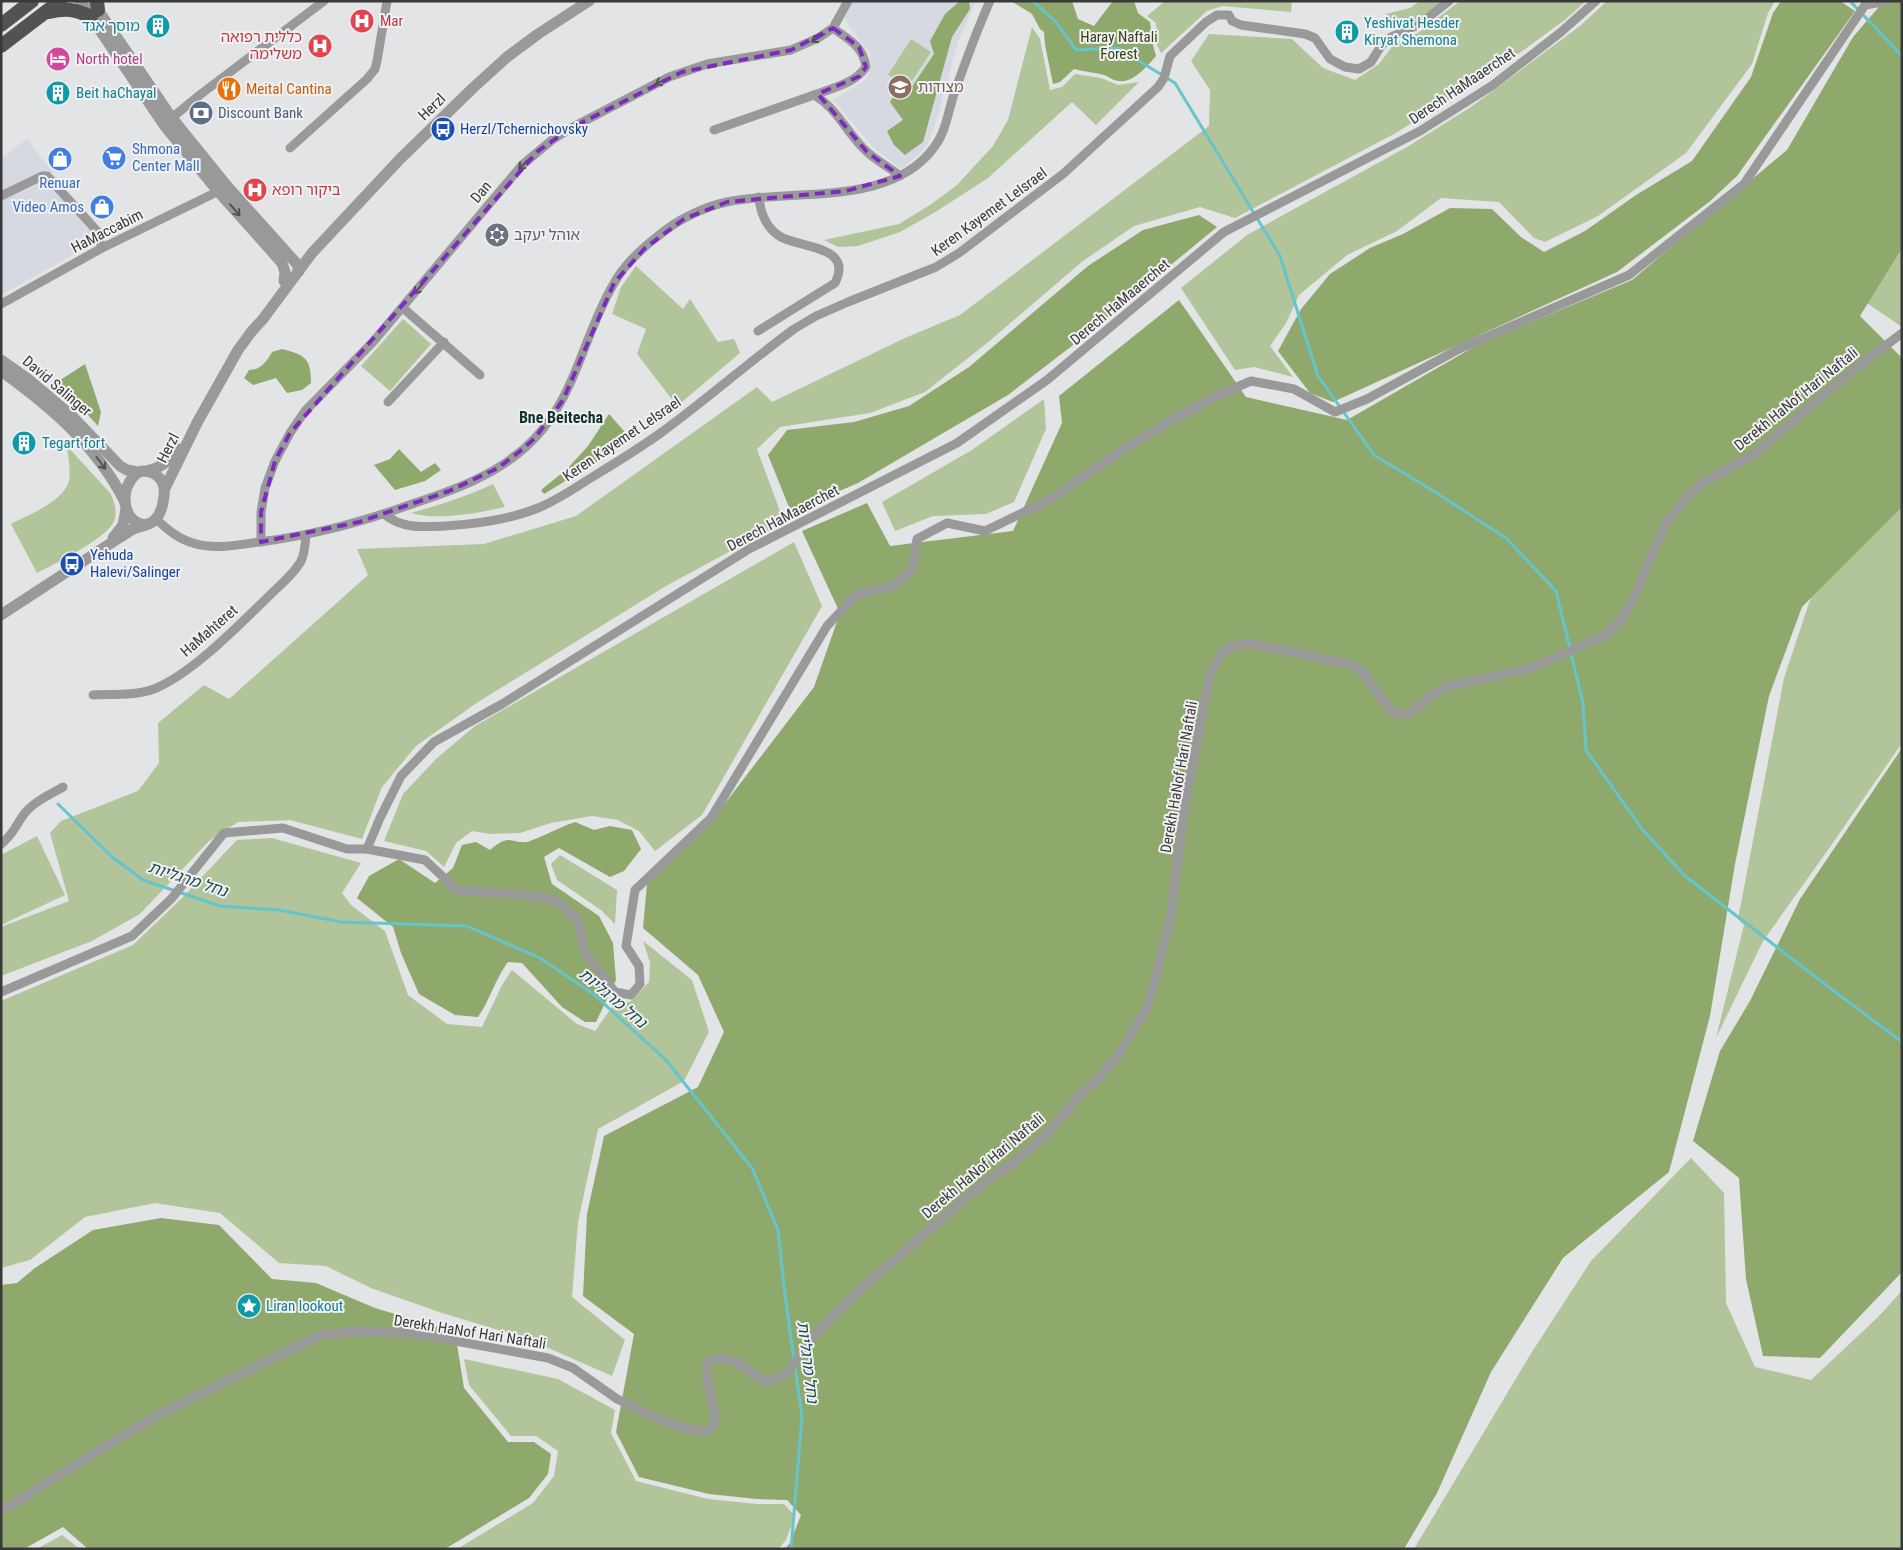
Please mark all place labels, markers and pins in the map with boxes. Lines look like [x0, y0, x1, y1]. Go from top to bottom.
hospital icon: Mar [349, 8, 375, 34]
place label: Mar [380, 12, 404, 30]
building icon: מוסך אגד [145, 13, 171, 39]
place label: Yeshivat Hesder Kiryat Shemona [1364, 14, 1460, 49]
place label: מוסך אגד [82, 17, 140, 35]
building icon: Yeshivat Hesder Kiryat Shemona [1334, 19, 1360, 45]
place label: כללית רפואה משלימה [221, 28, 302, 63]
hospital icon: כללית רפואה משלימה [307, 33, 333, 59]
hotel icon: North hotel [45, 46, 71, 72]
place label: North hotel [76, 50, 143, 68]
school or university icon: מצודות [887, 74, 913, 100]
restaurant icon: Meital Cantina [216, 76, 242, 102]
place label: מצודות [918, 78, 964, 96]
building icon: Beit haChayal [45, 80, 71, 106]
place label: Meital Cantina [246, 80, 332, 98]
place label: Beit haChayal [76, 84, 157, 102]
bank icon: Discount Bank [188, 100, 214, 126]
place label: Discount Bank [218, 104, 303, 122]
bus stop icon: Herzl/Tchernichovsky [430, 116, 456, 142]
place label: Herzl/Tchernichovsky [460, 120, 588, 138]
place label: Shmona Center Mall [132, 140, 200, 175]
supermarket icon: Shmona Center Mall [101, 145, 127, 171]
shop icon: Renuar [47, 146, 73, 172]
place label: Renuar [39, 174, 81, 192]
hospital icon: ביקור רופא [242, 177, 268, 203]
place label: ביקור רופא [272, 181, 341, 199]
shop icon: Video Amos [89, 194, 115, 220]
place label: Video Amos [12, 198, 84, 216]
synagogue icon: אוהל יעקב [484, 222, 510, 248]
place label: אוהל יעקב [514, 226, 580, 244]
building icon: Tegart fort [11, 430, 37, 456]
place label: Tegart fort [42, 434, 105, 452]
place label: Yehuda Halevi/Salinger [90, 546, 181, 581]
bus stop icon: Yehuda Halevi/Salinger [59, 551, 85, 577]
place icon: Liran lookout [236, 1293, 262, 1319]
place label: Liran lookout [266, 1297, 343, 1315]

